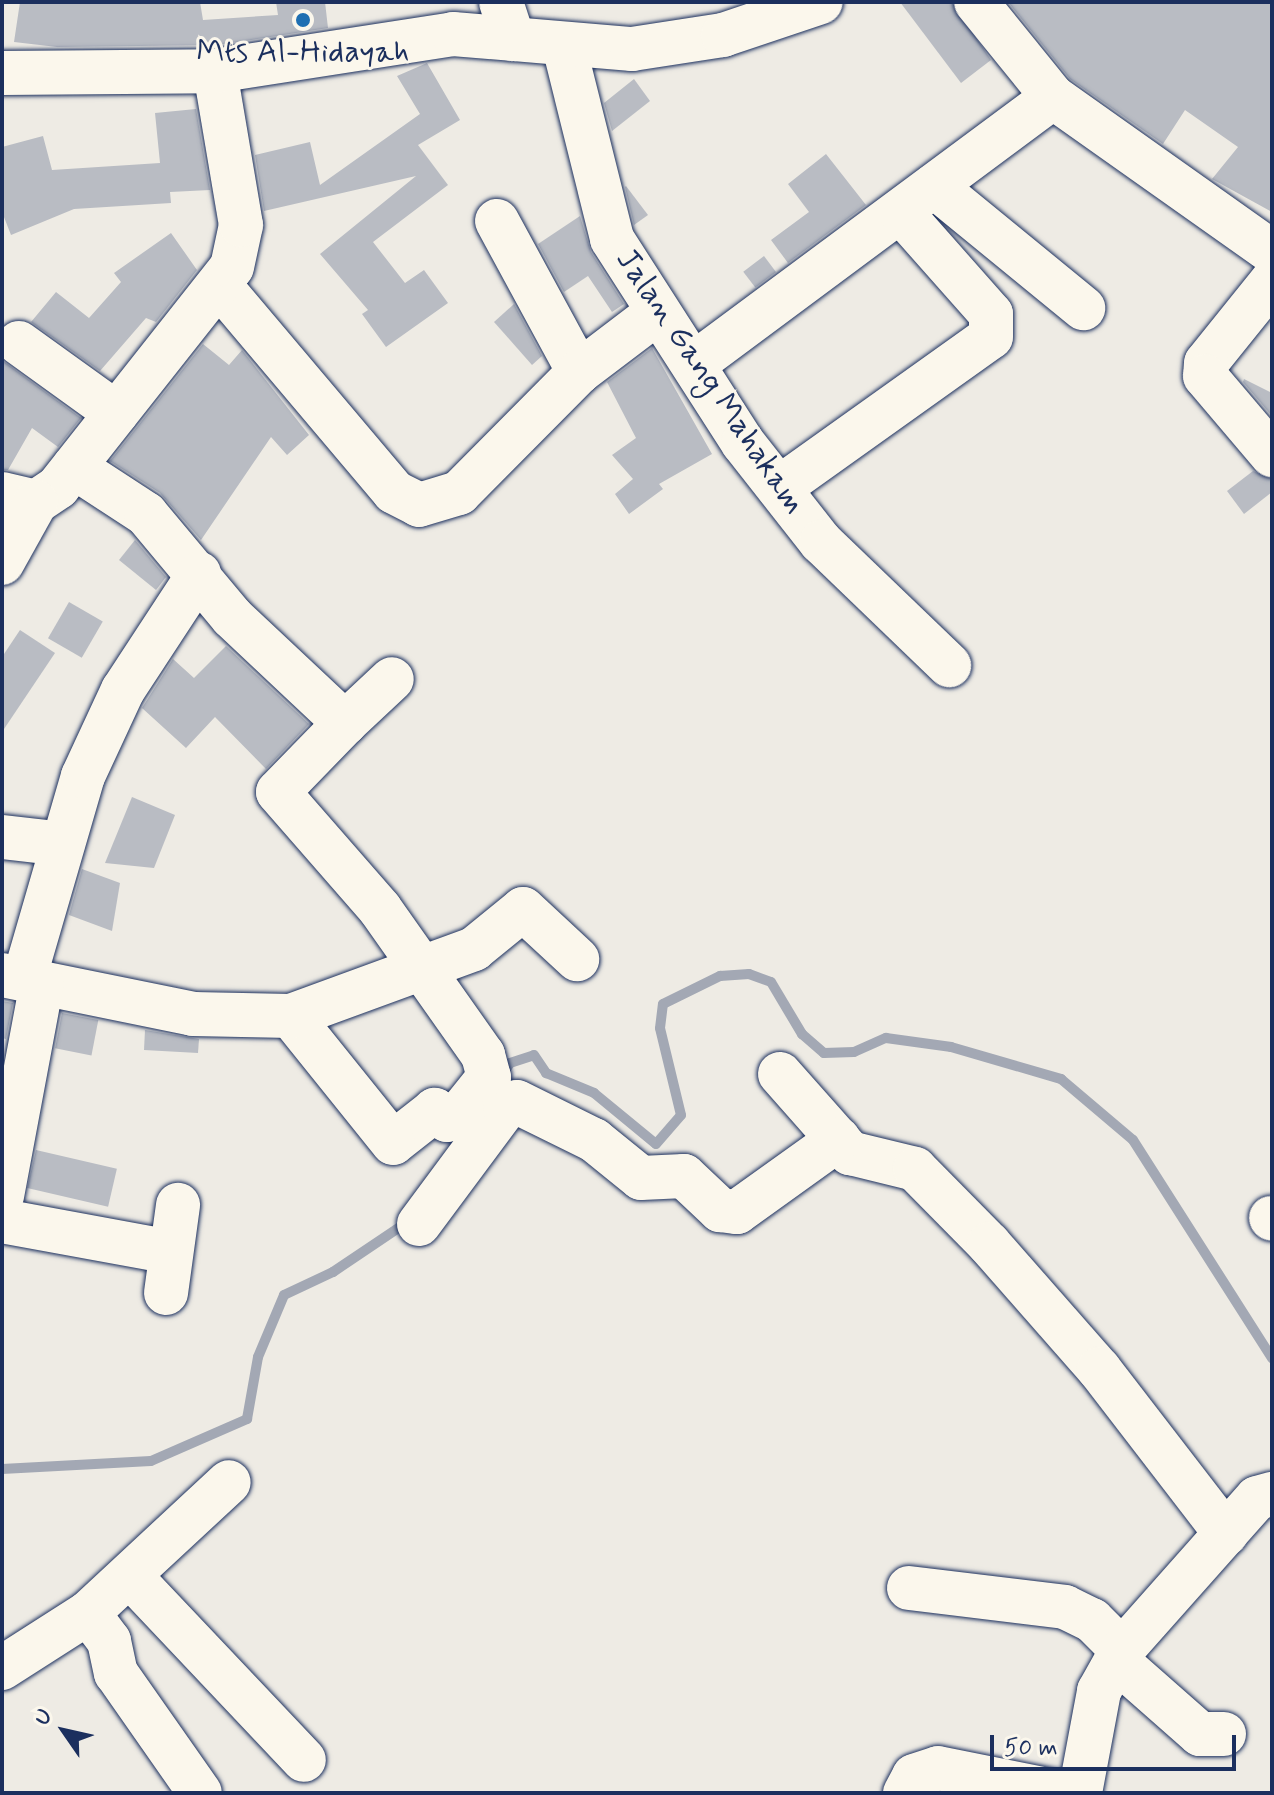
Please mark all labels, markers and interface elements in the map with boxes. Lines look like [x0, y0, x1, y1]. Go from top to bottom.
marker: Mts Al-Hidayah [294, 11, 312, 29]
place label: Mts Al-Hidayah [196, 33, 410, 71]
street label: Jalan Gang Mahakam [608, 244, 812, 520]
north arrow [24, 1691, 104, 1771]
text: U [28, 1704, 60, 1731]
scale bar [994, 1719, 1240, 1769]
text: 50 m [1004, 1733, 1058, 1764]

